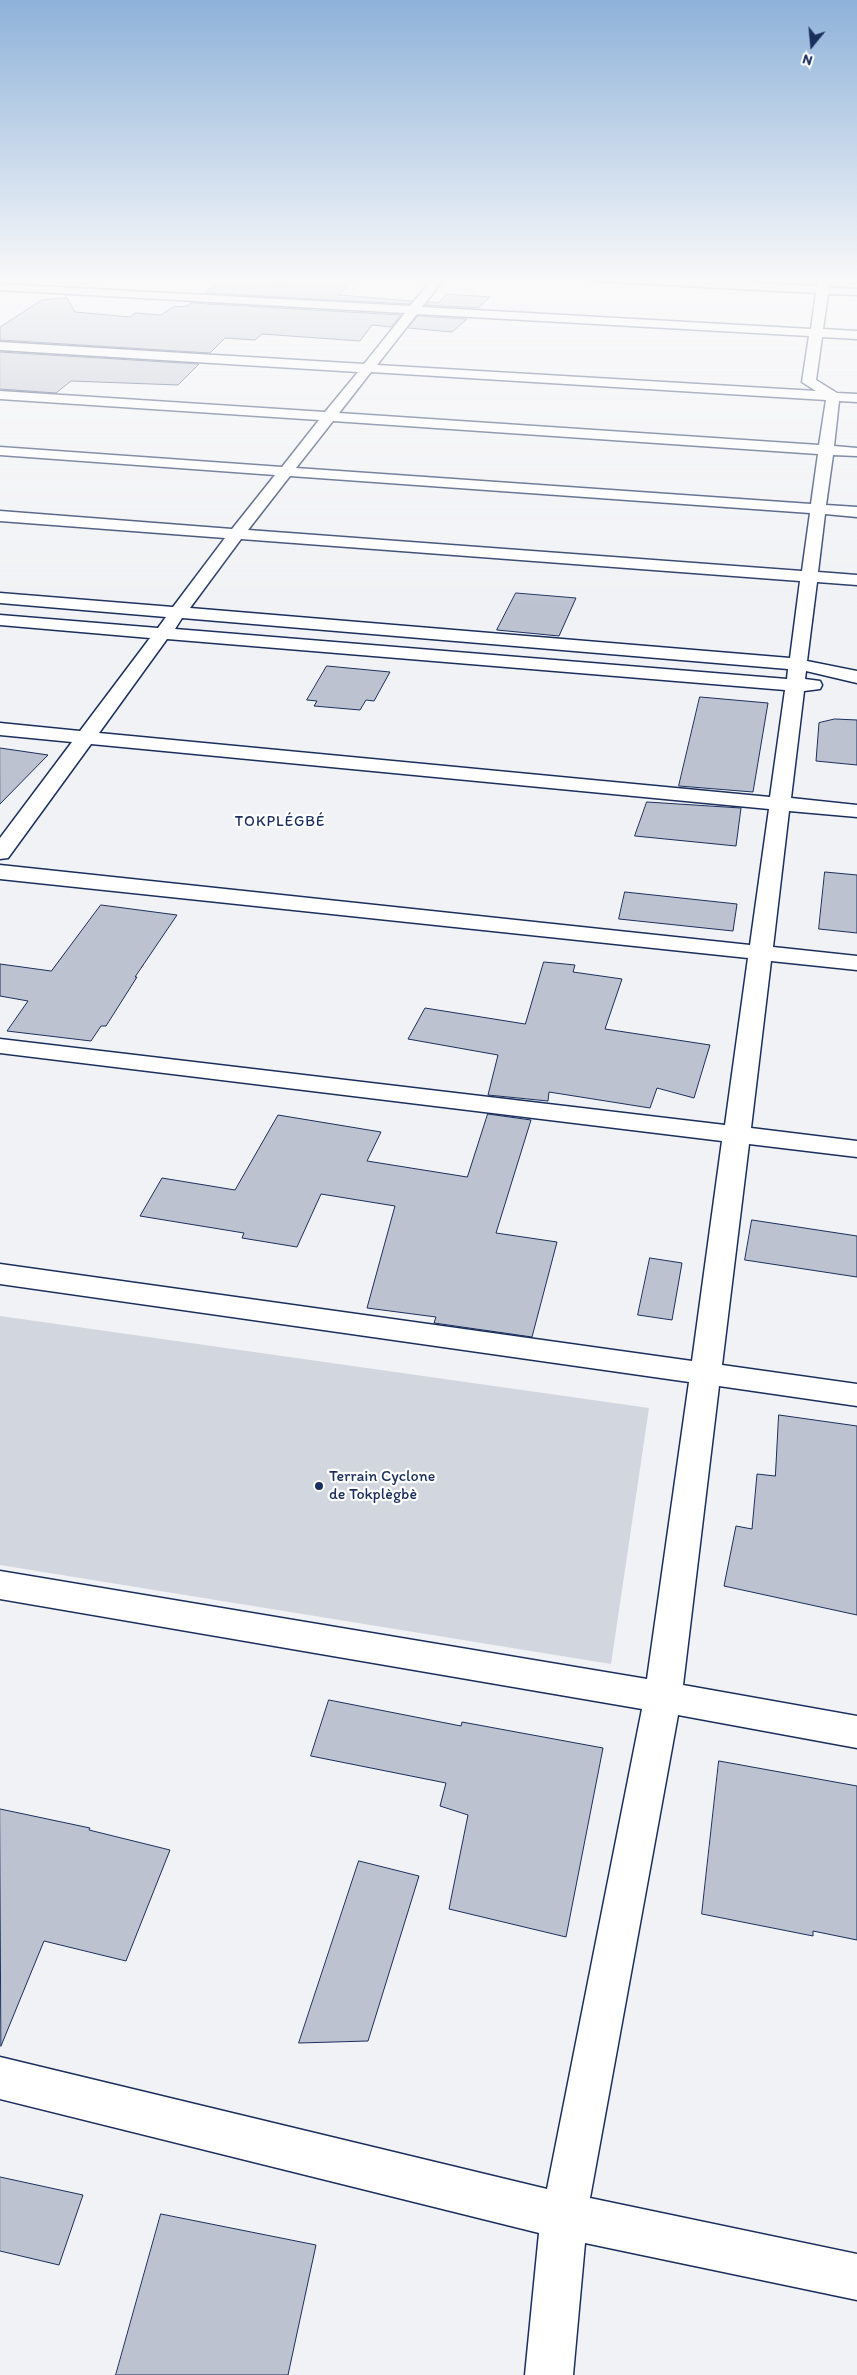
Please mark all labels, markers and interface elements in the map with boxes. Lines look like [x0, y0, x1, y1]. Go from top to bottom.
north arrow [787, 20, 837, 70]
text: N [800, 50, 814, 69]
district label: TOKPLÉGBÉ [234, 813, 326, 831]
place label: Terrain Cyclone de Tokplègbè [329, 1467, 435, 1505]
marker: Terrain Cyclone de Tokplègbè [313, 1480, 325, 1492]

